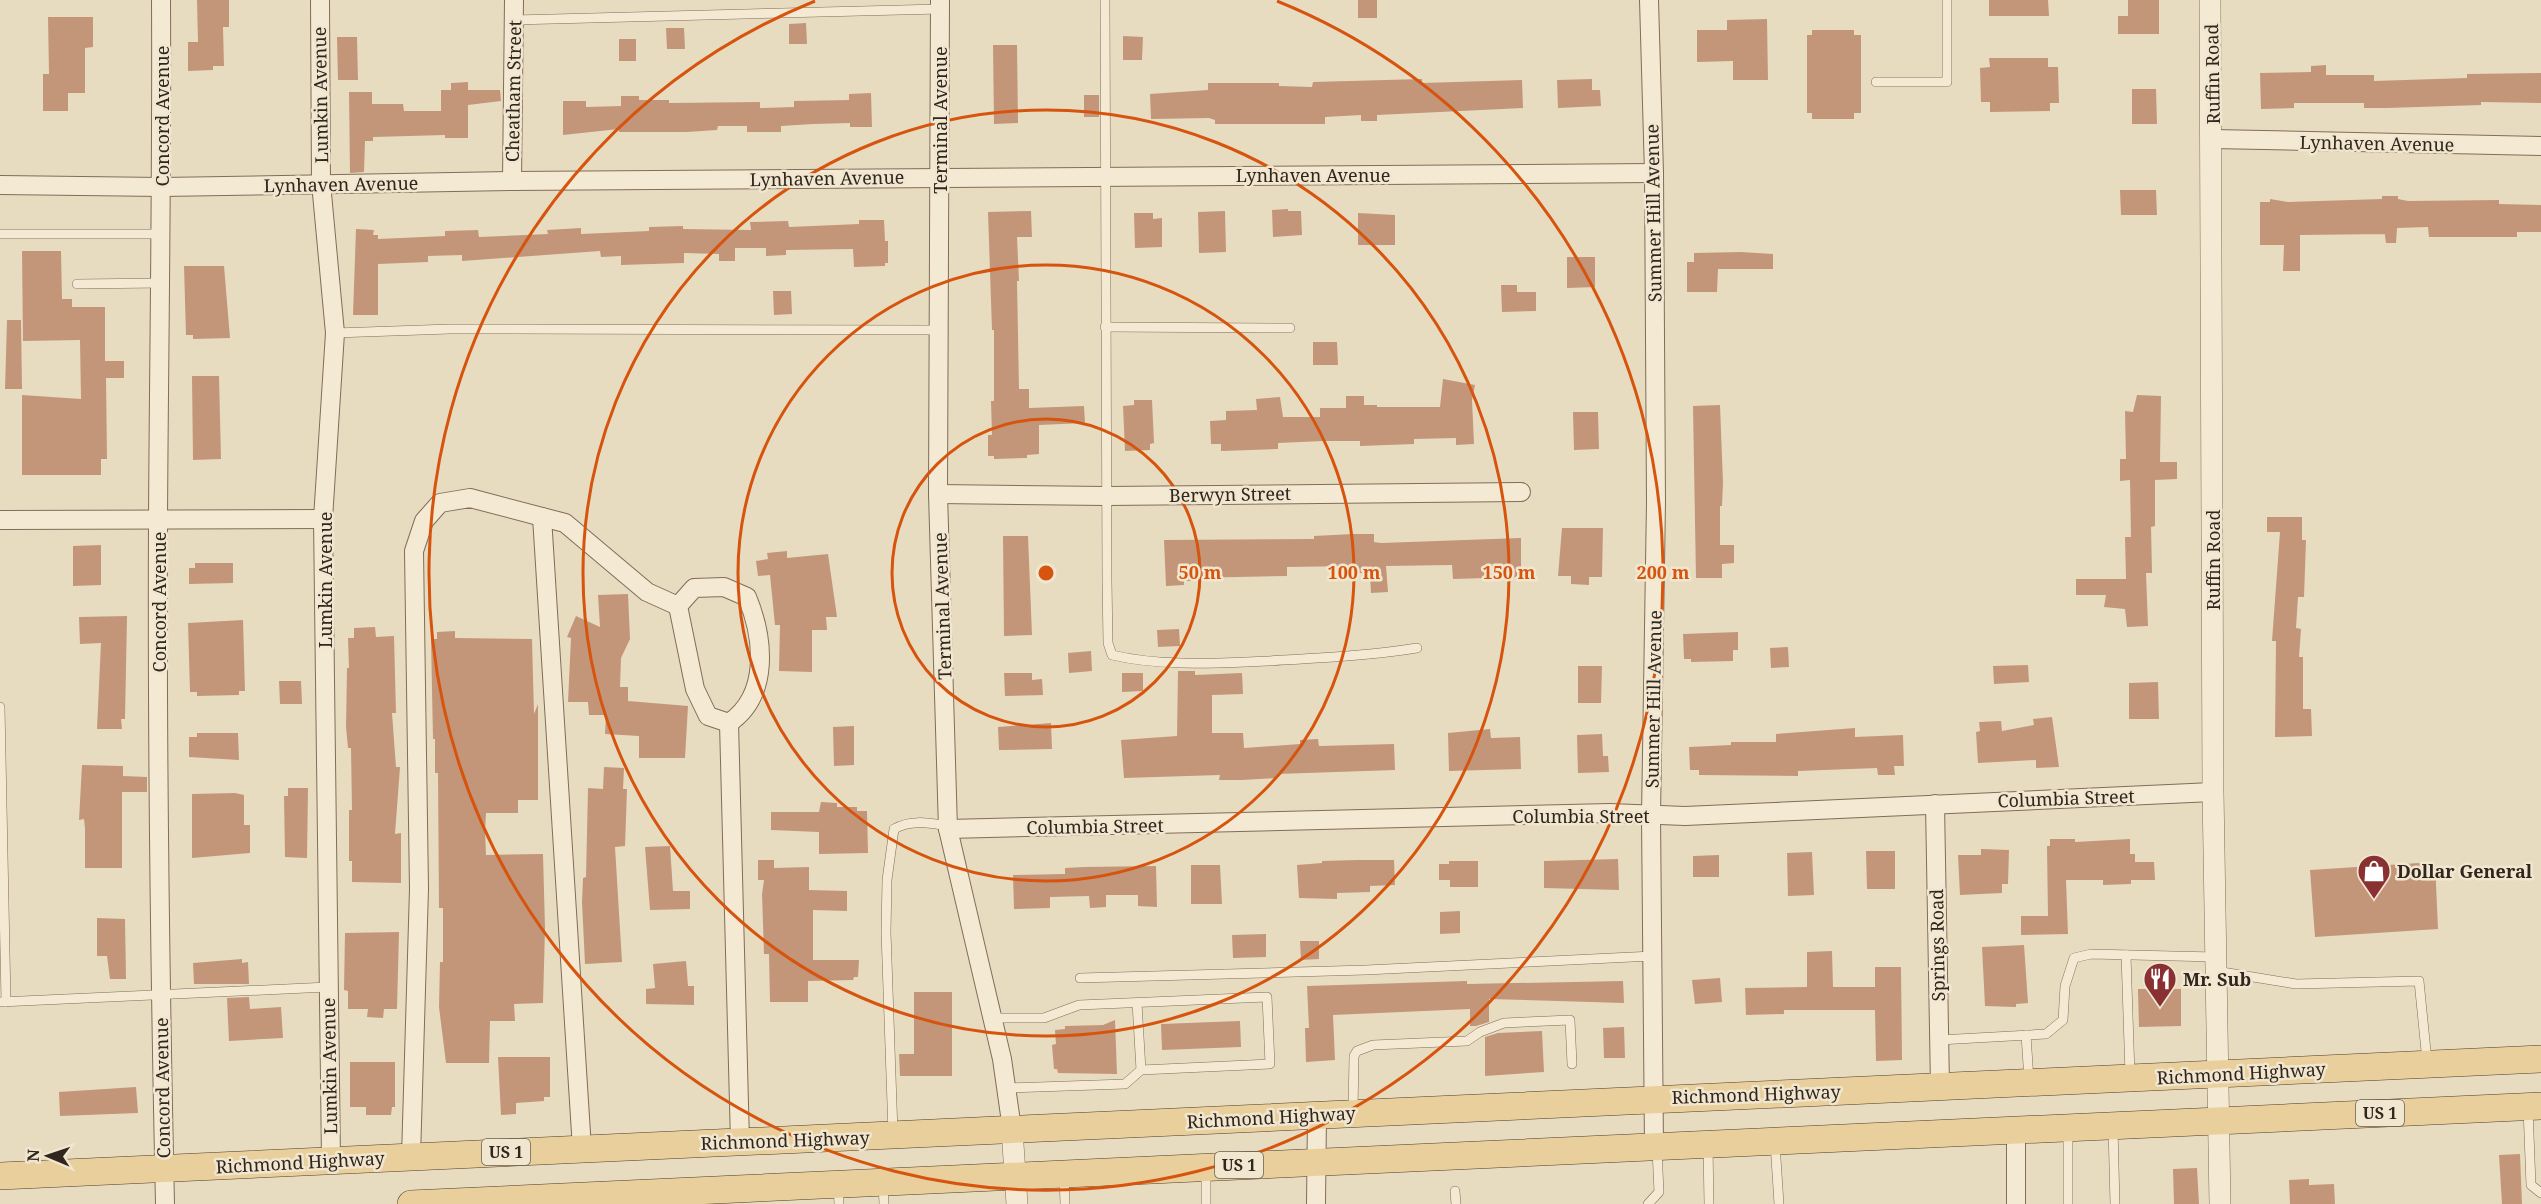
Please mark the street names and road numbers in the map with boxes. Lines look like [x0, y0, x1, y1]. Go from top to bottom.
street label: Cheatham Street [500, 20, 526, 162]
street label: Ruffin Road [2199, 23, 2225, 125]
street label: Lumkin Avenue [307, 27, 333, 163]
street label: Concord Avenue [150, 46, 174, 186]
street label: Terminal Avenue [928, 46, 952, 194]
street label: Summer Hill Avenue [1639, 124, 1667, 302]
street label: Lynhaven Avenue [2299, 130, 2455, 156]
street label: Lynhaven Avenue [1236, 163, 1390, 187]
street label: Lynhaven Avenue [749, 165, 905, 191]
street label: Lynhaven Avenue [263, 171, 419, 197]
street label: Berwyn Street [1169, 481, 1291, 507]
street label: Ruffin Road [2201, 510, 2225, 610]
street label: Lumkin Avenue [313, 512, 337, 648]
street label: Concord Avenue [147, 532, 171, 672]
street label: Terminal Avenue [927, 532, 957, 680]
street label: Summer Hill Avenue [1639, 610, 1667, 788]
street label: Columbia Street [1997, 784, 2135, 812]
street label: Columbia Street [1512, 804, 1650, 828]
street label: Columbia Street [1026, 813, 1164, 839]
street label: Springs Road [1924, 889, 1950, 1001]
street label: Lumkin Avenue [316, 998, 342, 1134]
street label: Concord Avenue [149, 1017, 175, 1159]
street label: Richmond Highway [2156, 1057, 2327, 1089]
street label: Richmond Highway [1671, 1079, 1842, 1109]
road number: US 1 [2356, 1100, 2404, 1126]
street label: Richmond Highway [1186, 1101, 1357, 1133]
street label: Richmond Highway [700, 1125, 871, 1155]
road number: US 1 [482, 1139, 530, 1165]
street label: Richmond Highway [215, 1146, 386, 1178]
road number: US 1 [1215, 1152, 1263, 1178]

